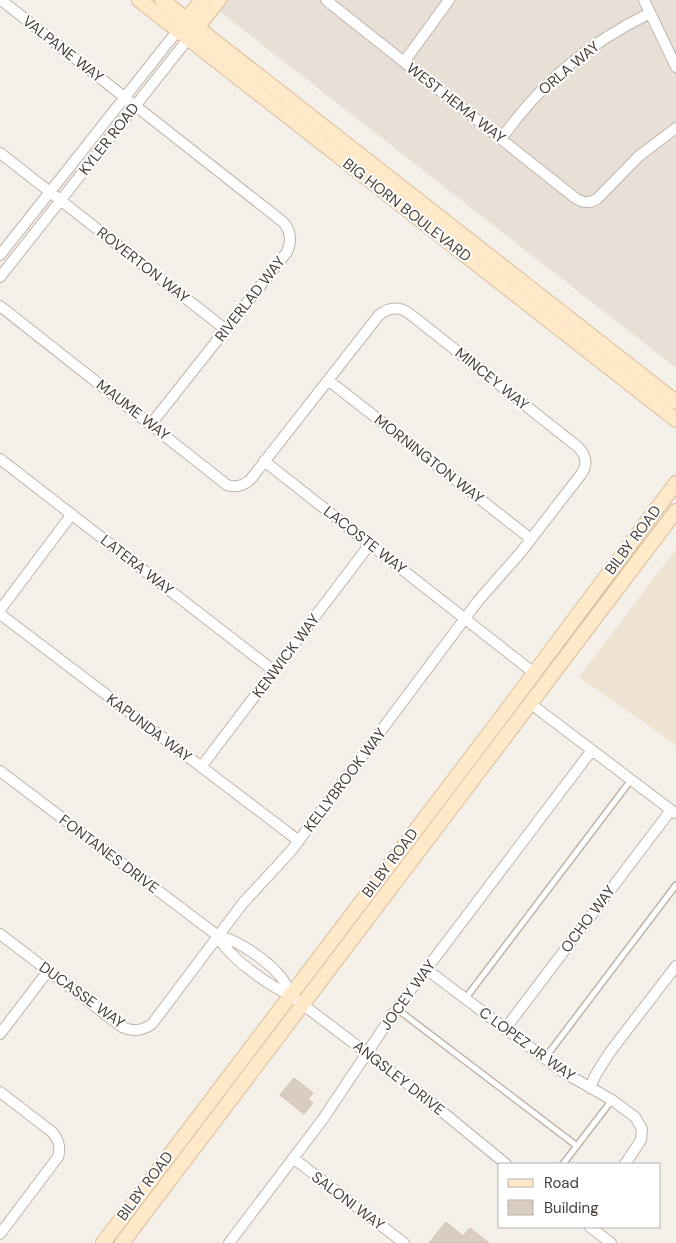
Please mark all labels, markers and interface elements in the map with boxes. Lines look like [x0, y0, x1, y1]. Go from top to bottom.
street label: VALPANE WAY [18, 11, 108, 87]
street label: ORLA WAY [534, 37, 604, 99]
street label: WEST HEMA WAY [403, 58, 510, 148]
street label: KYLER ROAD [74, 99, 144, 179]
street label: BIG HORN BOULEVARD [339, 154, 475, 266]
street label: ROVERTON WAY [93, 223, 194, 308]
street label: RIVERLAD WAY [210, 252, 290, 346]
street label: MINCEY WAY [451, 343, 533, 415]
street label: MAUME WAY [92, 375, 174, 445]
street label: MORNINGTON WAY [370, 410, 488, 508]
street label: LACOSTE WAY [319, 501, 411, 579]
street label: BILBY ROAD [600, 501, 666, 579]
street label: LATERA WAY [96, 530, 178, 600]
street label: KENWICK WAY [248, 610, 324, 702]
street label: KAPUNDA WAY [102, 689, 196, 767]
street label: KELLYBROOK WAY [299, 724, 391, 836]
street label: FONTANES DRIVE [55, 810, 163, 898]
street label: BILBY ROAD [357, 824, 423, 902]
street label: OCHO WAY [556, 881, 620, 957]
street label: JOCEY WAY [376, 956, 440, 1034]
street label: DUCASSE WAY [35, 957, 129, 1033]
street label: C LOPEZ JR WAY [475, 1002, 579, 1086]
street label: ANGSLEY DRIVE [349, 1036, 449, 1120]
street label: BILBY ROAD [112, 1147, 178, 1225]
legend [498, 1163, 661, 1228]
street label: SALONI WAY [308, 1167, 389, 1235]
text: Road [544, 1173, 579, 1193]
text: Building [544, 1198, 599, 1218]

